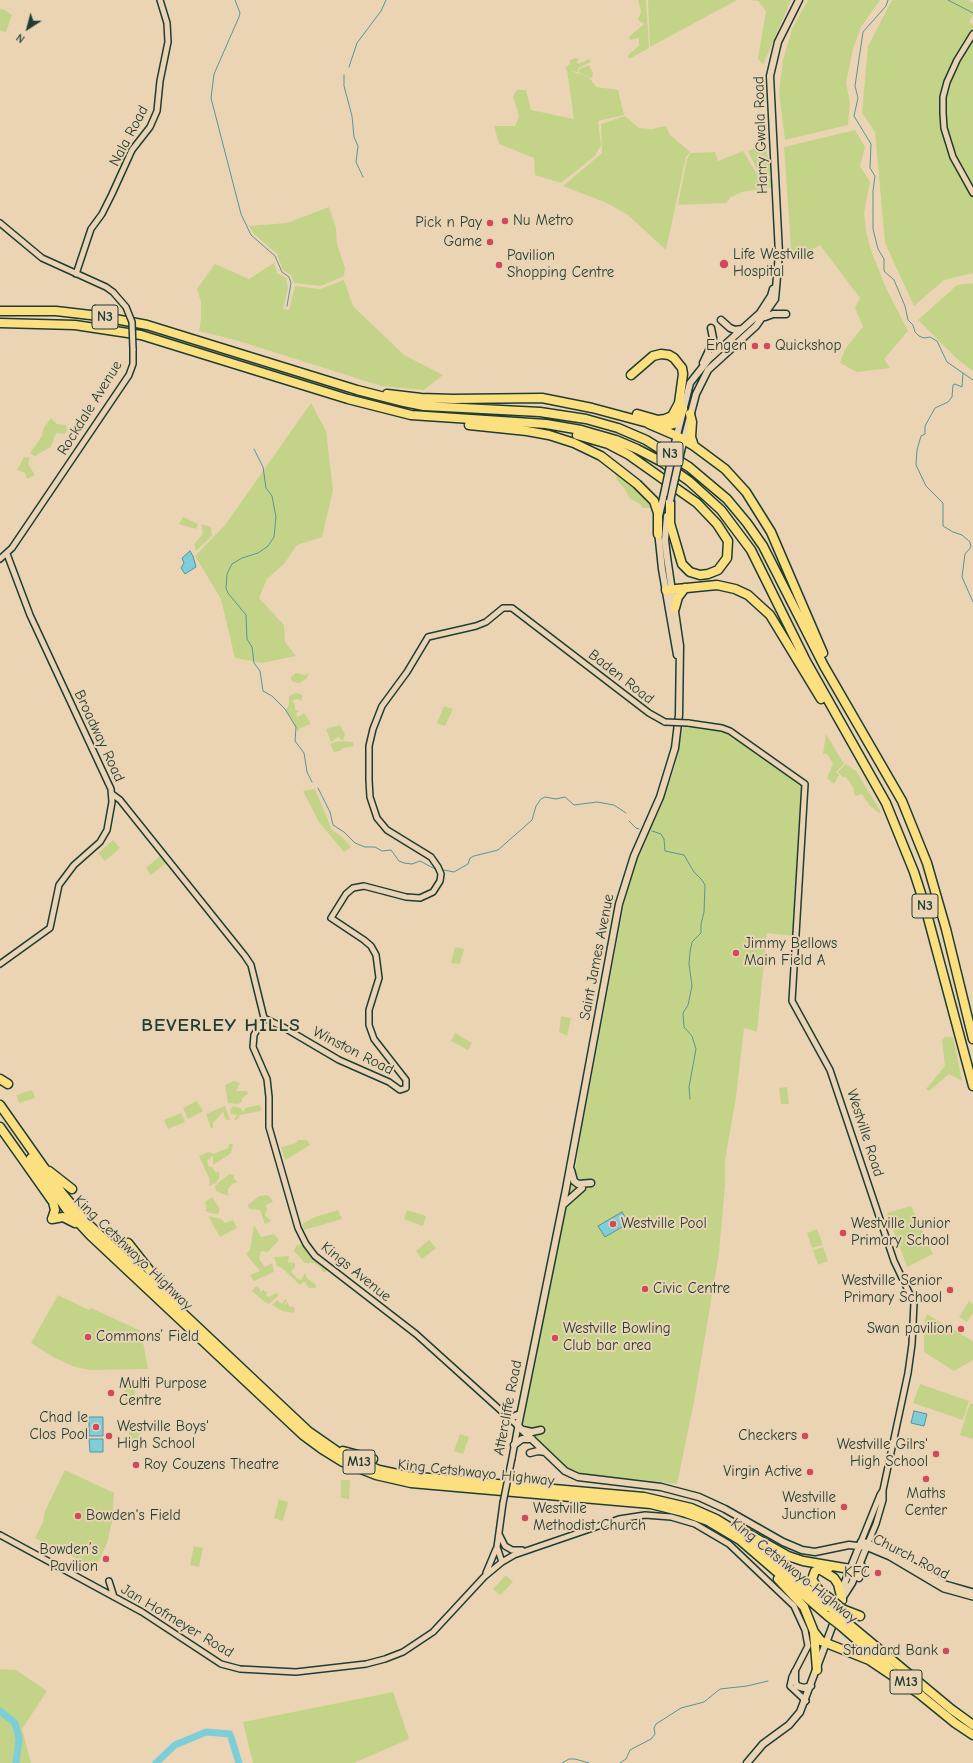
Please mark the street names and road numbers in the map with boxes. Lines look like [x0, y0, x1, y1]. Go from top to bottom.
street label: Harry Gwala Road [750, 76, 772, 194]
street label: Nala Road [106, 103, 152, 169]
road number: N3 [92, 305, 118, 329]
street label: Rockdale Avenue [54, 357, 126, 459]
road number: N3 [657, 442, 683, 466]
street label: Baden Road [585, 646, 657, 708]
street label: Broadway Road [70, 687, 128, 785]
street label: Saint James Avenue [576, 892, 618, 1022]
road number: N3 [912, 894, 938, 918]
street label: Winston Road [310, 1023, 396, 1079]
street label: Westville Road [842, 1087, 888, 1179]
street label: King Cetshwayo Highway [70, 1192, 196, 1314]
street label: Kings Avenue [317, 1238, 395, 1306]
street label: Attercliffe Road [490, 1359, 526, 1457]
road number: M13 [343, 1450, 375, 1474]
street label: King Cetshwayo Highway [397, 1456, 555, 1490]
street label: King Cetshwayo Highway [727, 1514, 861, 1628]
street label: Church Road [870, 1530, 952, 1584]
street label: Jan Hofmeyer Road [117, 1580, 237, 1662]
road number: M13 [890, 1670, 922, 1694]

